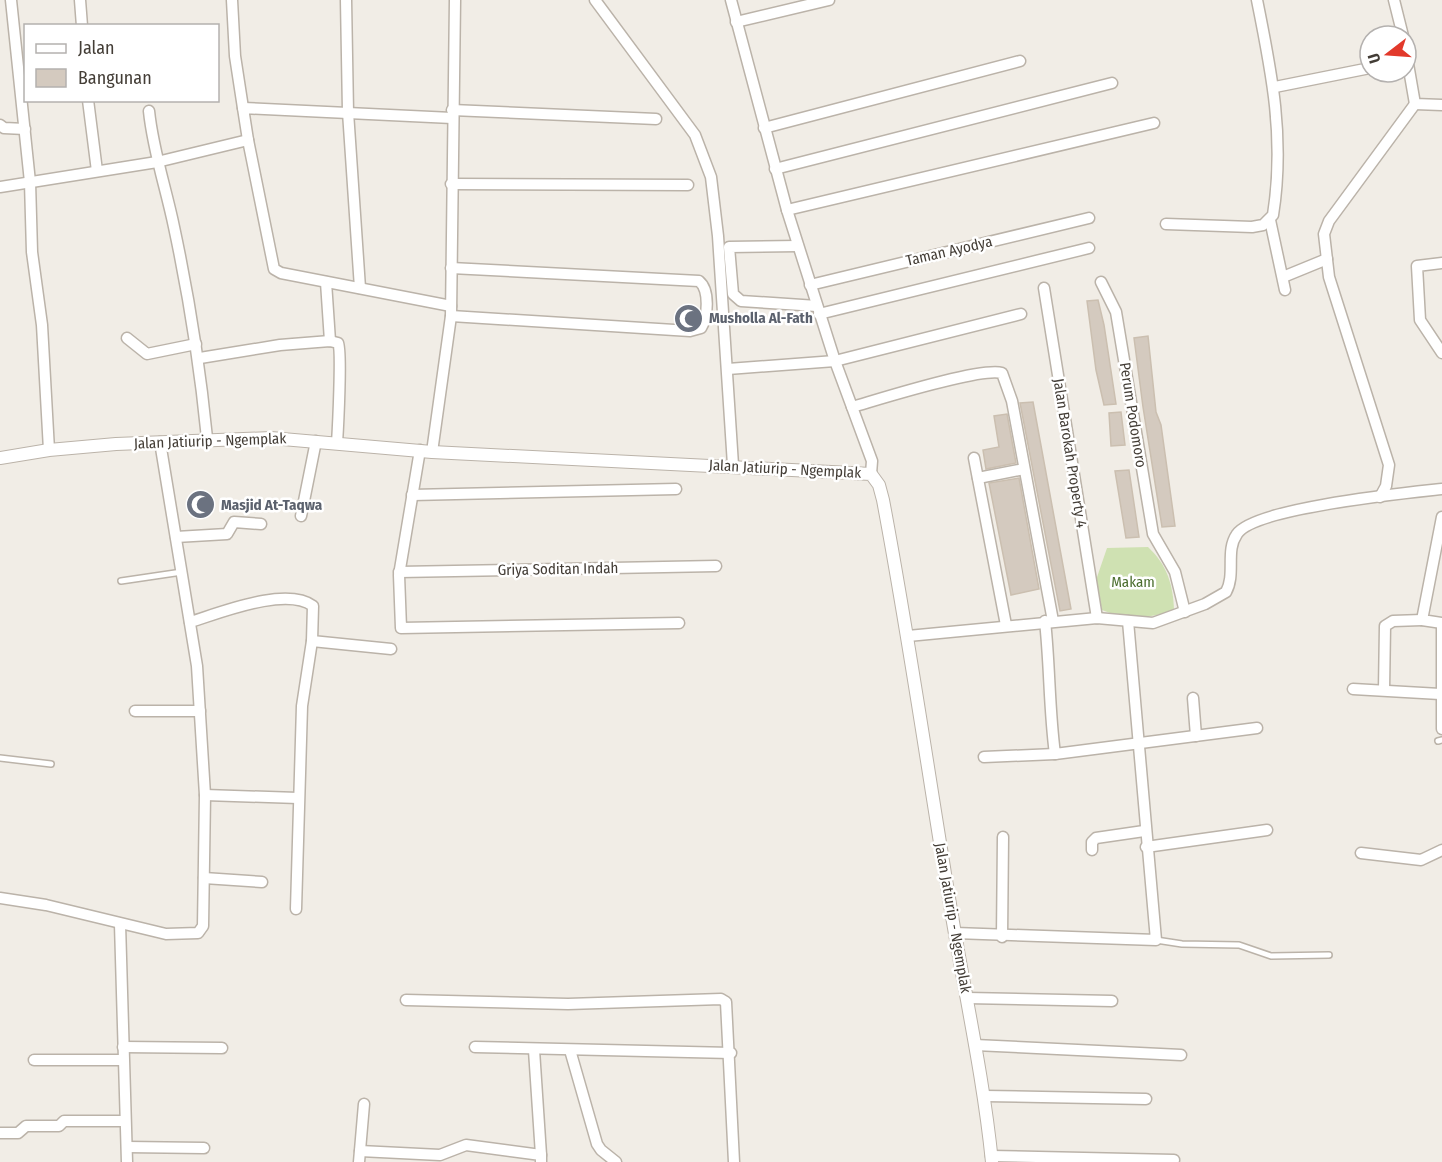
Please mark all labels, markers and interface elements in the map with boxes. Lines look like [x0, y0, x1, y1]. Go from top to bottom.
legend [24, 24, 219, 102]
north arrow [1358, 24, 1418, 84]
text: Jalan [78, 37, 115, 59]
text: U [1364, 51, 1385, 66]
text: Bangunan [78, 67, 152, 89]
street label: Taman Ayodya [904, 232, 994, 270]
mosque icon: Musholla Al-Fath [672, 302, 704, 334]
place label: Musholla Al-Fath [709, 309, 813, 327]
street label: Perum Podomoro [1116, 361, 1150, 469]
street label: Jalan Barokah Property 4 [1049, 377, 1091, 529]
street label: Jalan Jatiurip - Ngemplak [133, 429, 287, 453]
street label: Jalan Jatiurip - Ngemplak [708, 456, 862, 482]
mosque icon: Masjid At-Taqwa [184, 489, 216, 521]
place label: Masjid At-Taqwa [221, 496, 323, 514]
street label: Griya Soditan Indah [497, 559, 619, 579]
park label: Makam [1111, 573, 1155, 591]
street label: Jalan Jatiurip - Ngemplak [931, 841, 975, 995]

